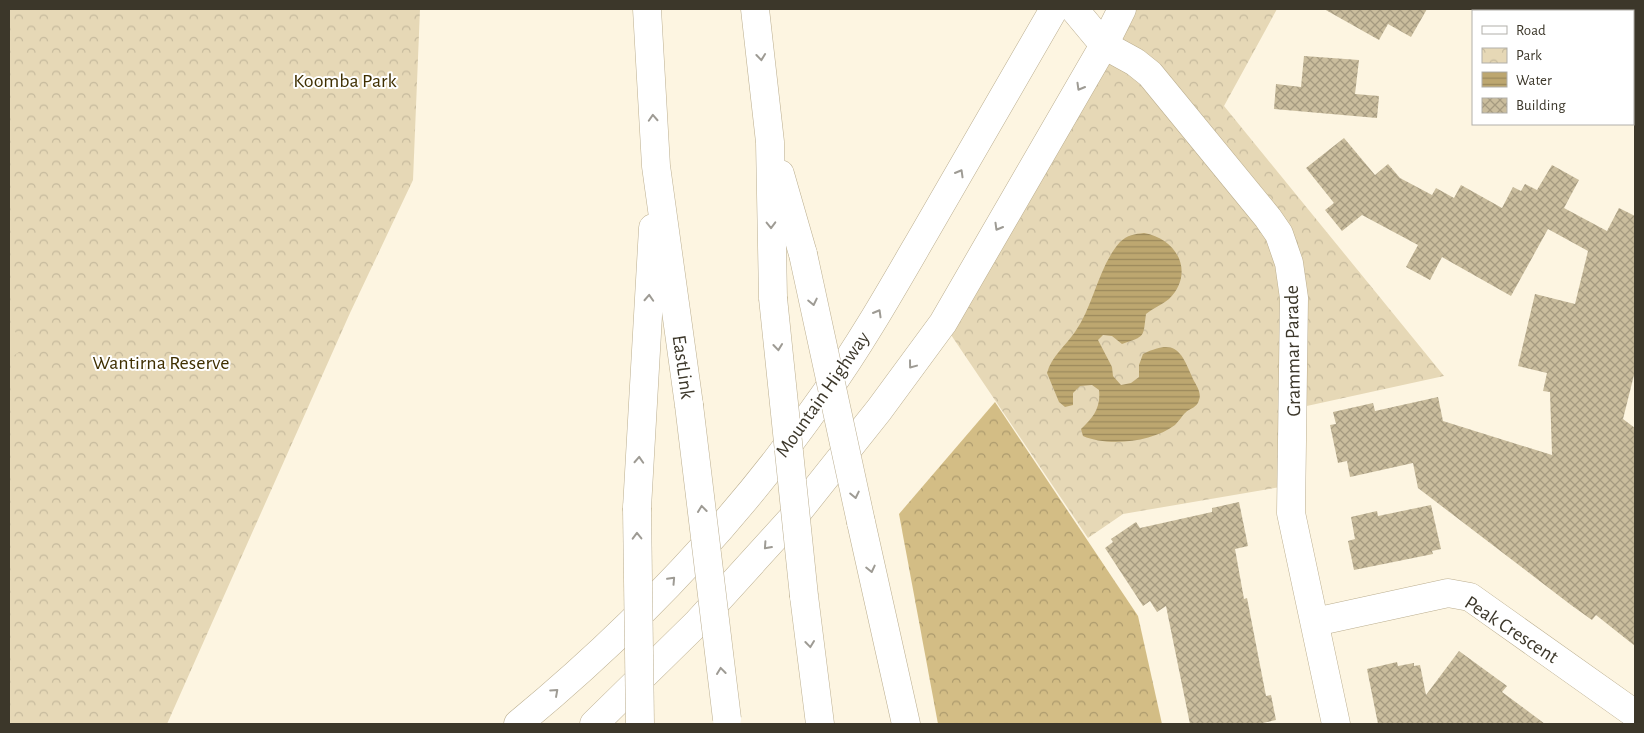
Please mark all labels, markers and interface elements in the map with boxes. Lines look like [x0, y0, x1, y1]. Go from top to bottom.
legend [1472, 10, 1634, 125]
text: Road [1516, 23, 1546, 38]
text: Park [1516, 48, 1542, 63]
one-way arrow [755, 54, 766, 62]
park label: Koomba Park [293, 71, 397, 91]
text: Water [1516, 73, 1552, 88]
one-way arrow [1076, 81, 1086, 90]
text: Building [1516, 98, 1566, 113]
one-way arrow [648, 113, 659, 121]
one-way arrow [953, 169, 963, 178]
one-way arrow [766, 222, 777, 230]
one-way arrow [995, 222, 1005, 231]
street label: Grammar Parade [1282, 285, 1304, 417]
one-way arrow [643, 293, 654, 301]
one-way arrow [808, 298, 818, 306]
one-way arrow [871, 309, 881, 318]
street label: Mountain Highway [772, 328, 874, 461]
street label: EastLink [669, 334, 697, 400]
one-way arrow [772, 343, 783, 351]
park label: Wantirna Reserve [93, 353, 230, 373]
one-way arrow [909, 359, 918, 369]
one-way arrow [634, 456, 645, 464]
one-way arrow [849, 491, 860, 499]
one-way arrow [697, 505, 708, 513]
one-way arrow [632, 531, 642, 539]
one-way arrow [763, 541, 772, 550]
one-way arrow [865, 565, 876, 574]
one-way arrow [666, 576, 675, 585]
street label: Peak Crescent [1461, 592, 1562, 668]
one-way arrow [804, 641, 815, 649]
one-way arrow [716, 666, 727, 674]
one-way arrow [549, 689, 558, 698]

